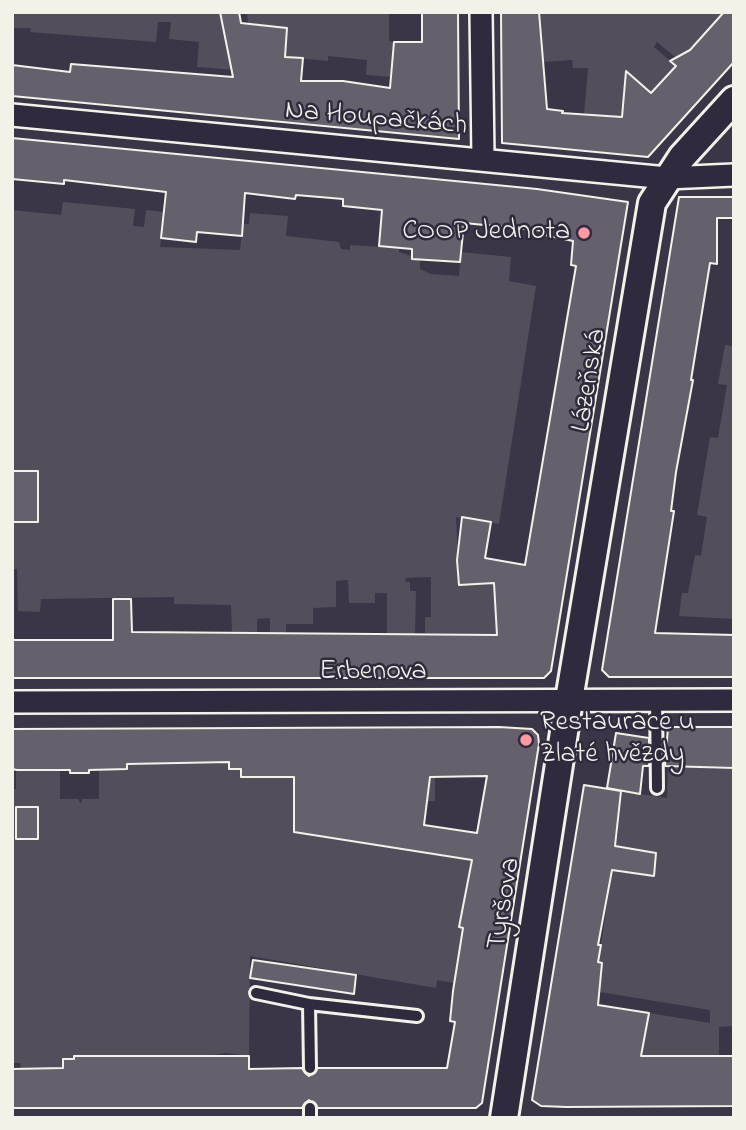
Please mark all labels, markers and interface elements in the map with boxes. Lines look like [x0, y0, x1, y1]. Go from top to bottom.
street label: Na Houpačkách [284, 95, 468, 145]
place label: COOP Jednota [402, 216, 570, 250]
marker: COOP Jednota [576, 225, 592, 241]
street label: Lázeňská [566, 327, 616, 435]
street label: Erbenova [319, 656, 427, 690]
place label: Restaurace u Zlaté hvězdy [540, 707, 694, 773]
marker: Restaurace u Zlaté hvězdy [518, 732, 534, 748]
street label: Tyršova [482, 856, 530, 952]

